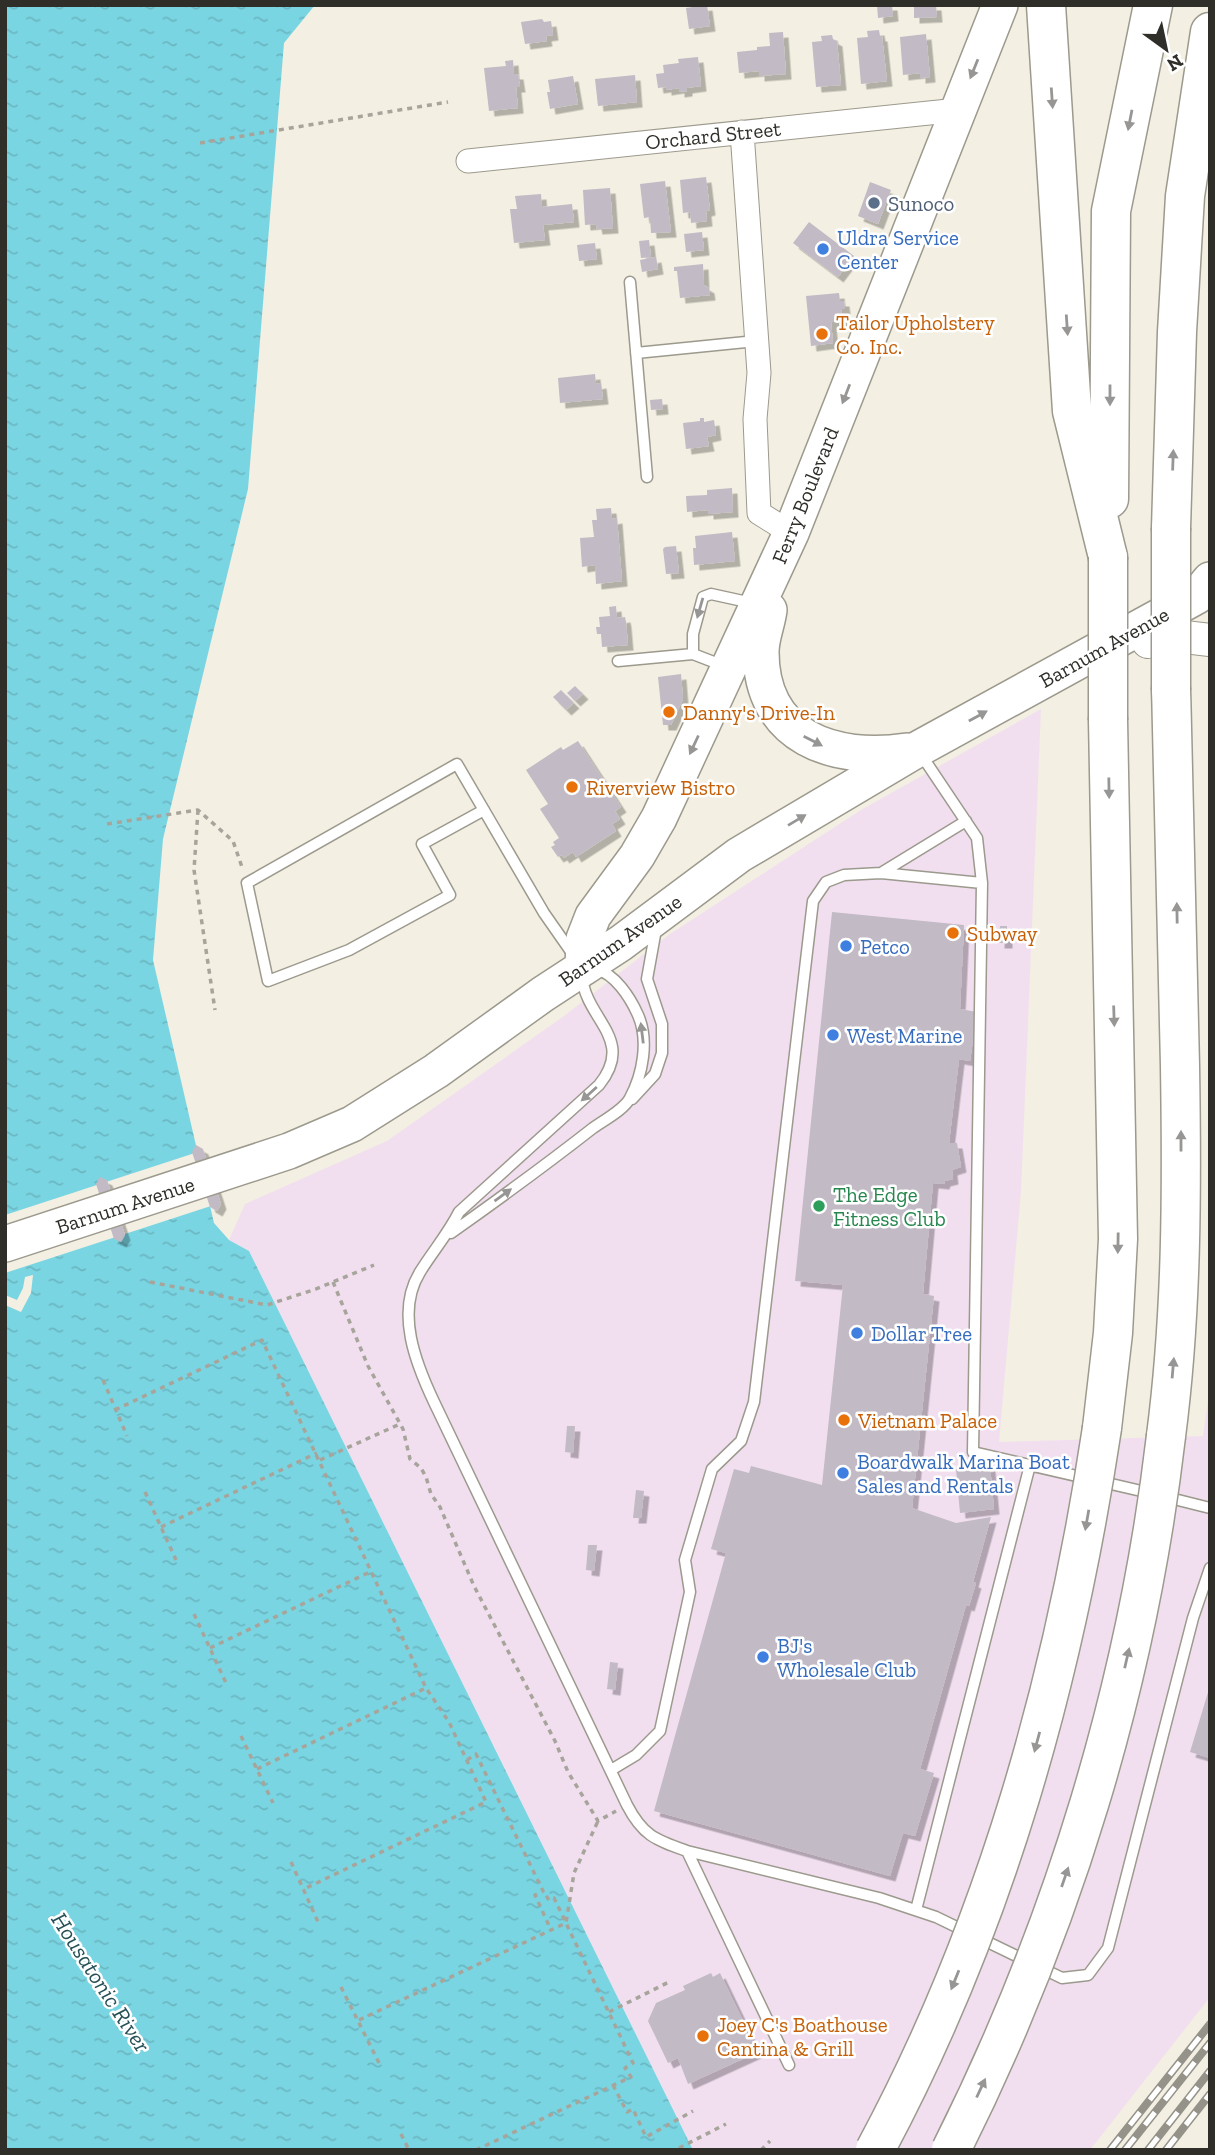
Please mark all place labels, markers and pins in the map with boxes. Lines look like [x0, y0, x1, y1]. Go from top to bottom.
place label: Sunoco [888, 191, 954, 216]
marker: Sunoco [866, 195, 882, 211]
place label: Uldra Service Center [837, 225, 959, 274]
marker: Uldra Service Center [815, 241, 831, 257]
place label: Tailor Upholstery Co. Inc. [836, 310, 995, 359]
marker: Tailor Upholstery Co. Inc. [814, 326, 830, 342]
place label: Danny's Drive-In [683, 700, 835, 725]
marker: Danny's Drive-In [661, 704, 677, 720]
place label: Riverview Bistro [586, 775, 735, 800]
marker: Riverview Bistro [564, 779, 580, 795]
place label: Subway [967, 921, 1038, 946]
marker: Subway [945, 925, 961, 941]
place label: Petco [860, 934, 910, 959]
marker: Petco [838, 938, 854, 954]
place label: West Marine [847, 1023, 962, 1048]
marker: West Marine [825, 1027, 841, 1043]
place label: The Edge Fitness Club [833, 1182, 946, 1231]
marker: The Edge Fitness Club [811, 1198, 827, 1214]
place label: Dollar Tree [871, 1321, 972, 1346]
marker: Dollar Tree [849, 1325, 865, 1341]
place label: Vietnam Palace [857, 1408, 997, 1433]
marker: Vietnam Palace [836, 1412, 852, 1428]
place label: Boardwalk Marina Boat Sales and Rentals [857, 1449, 1070, 1498]
marker: Boardwalk Marina Boat Sales and Rentals [835, 1465, 851, 1481]
place label: BJ's Wholesale Club [777, 1633, 916, 1682]
marker: BJ's Wholesale Club [755, 1649, 771, 1665]
place label: Joey C's Boathouse Cantina & Grill [717, 2012, 888, 2061]
marker: Joey C's Boathouse Cantina & Grill [695, 2028, 711, 2044]

